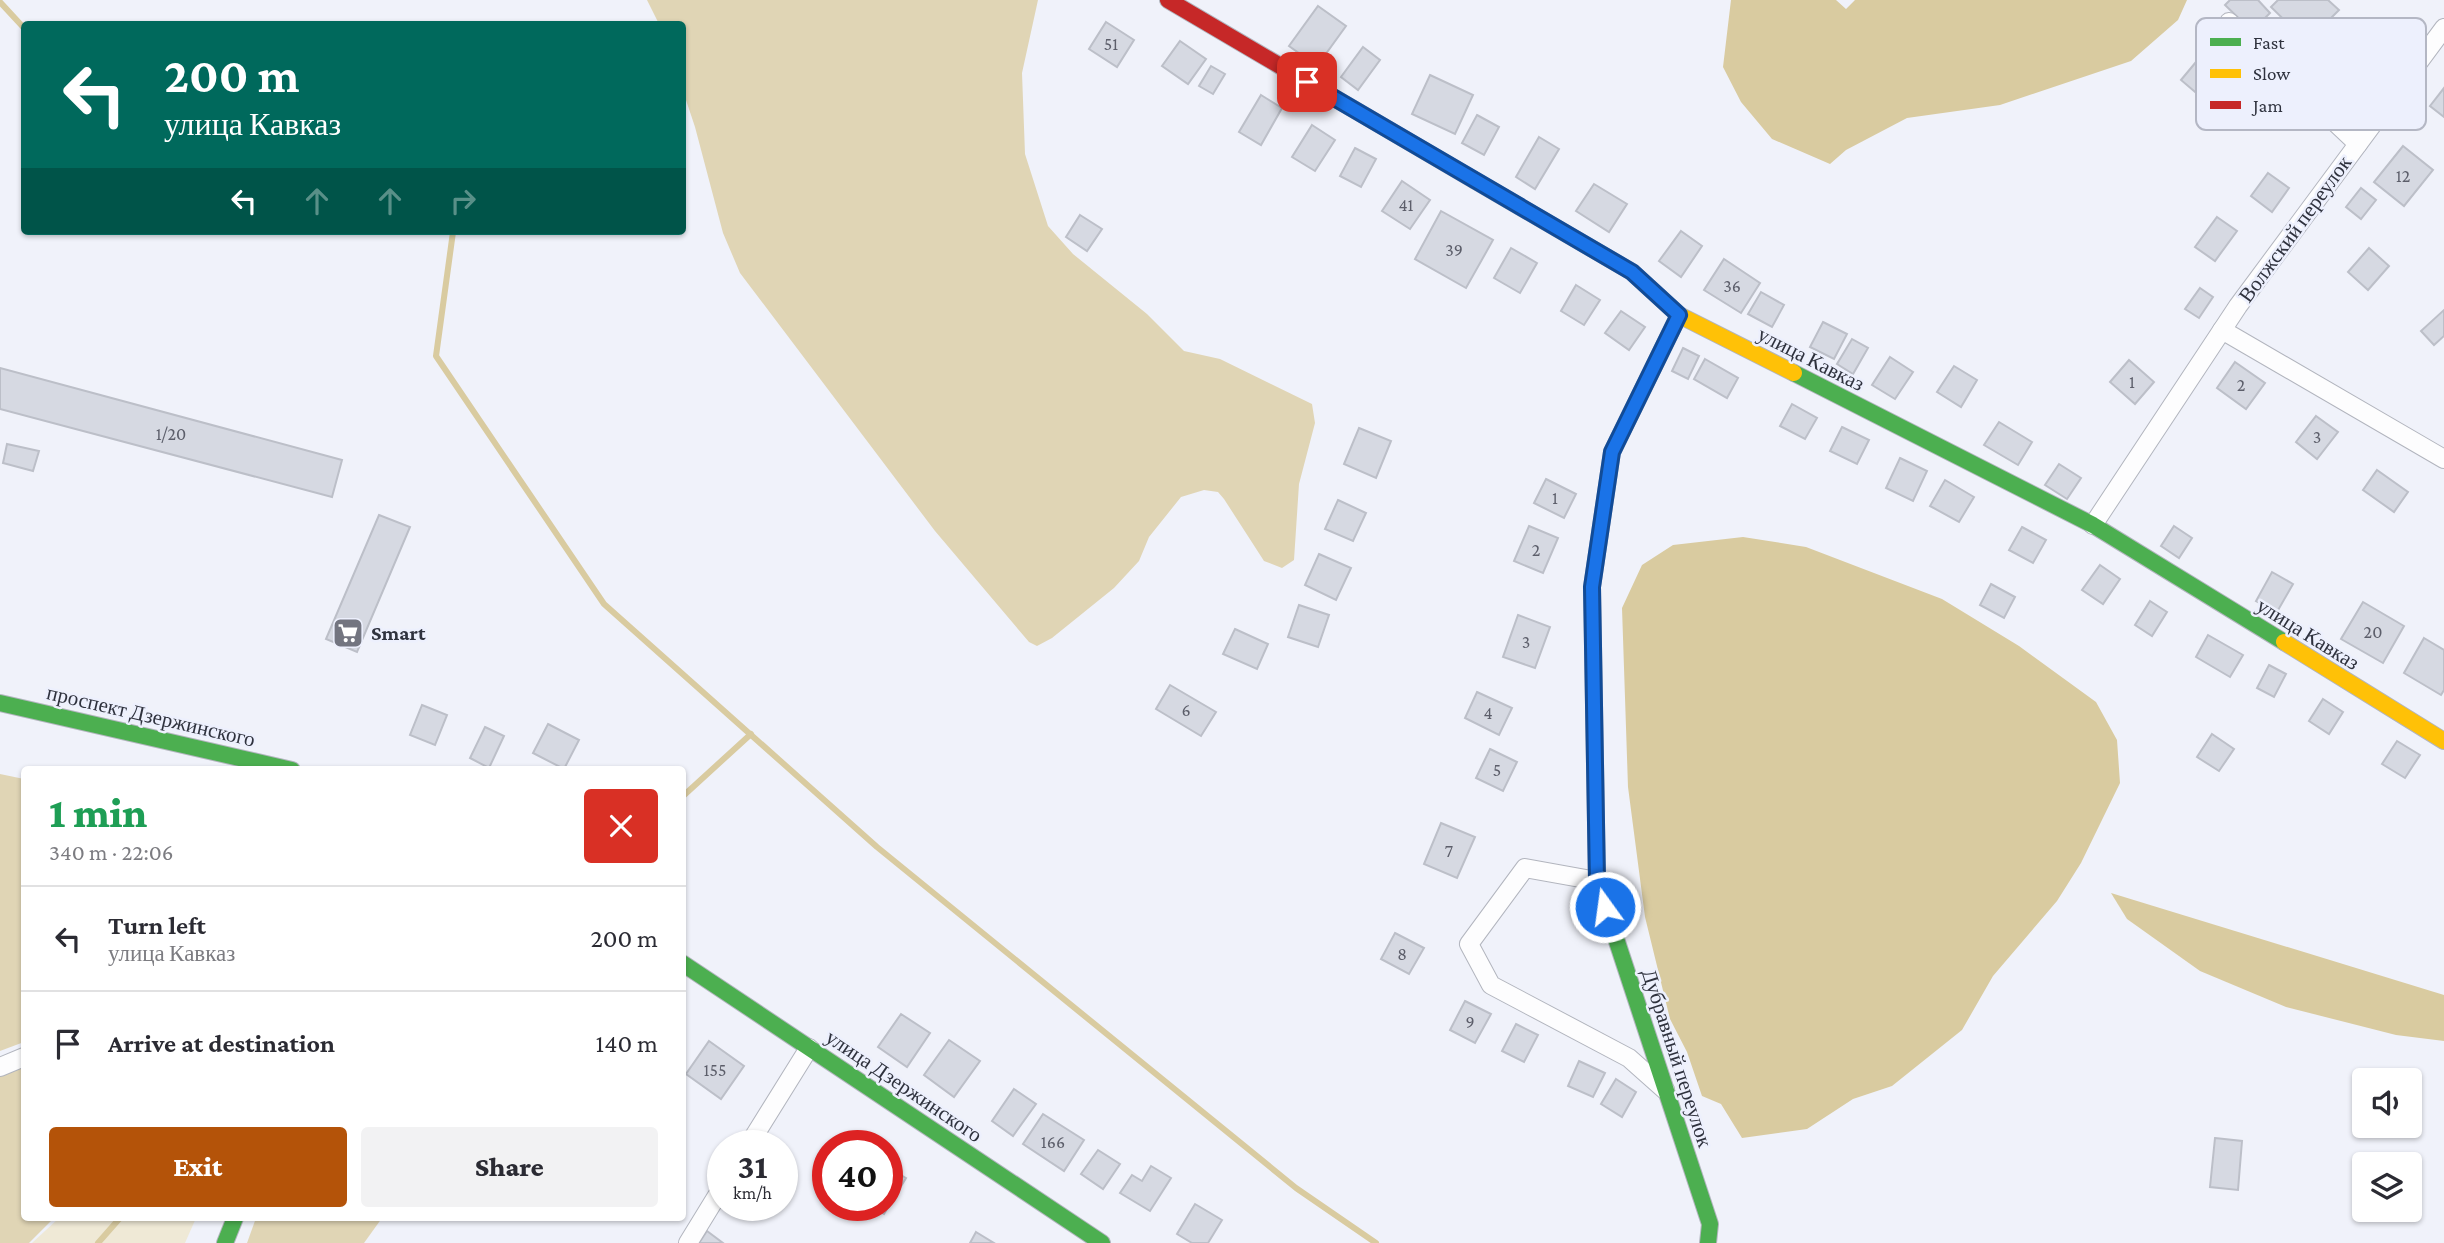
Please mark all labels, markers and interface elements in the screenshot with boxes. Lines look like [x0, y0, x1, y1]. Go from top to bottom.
legend [2196, 18, 2426, 130]
text: Fast [2253, 32, 2285, 53]
house number: 51 [1104, 34, 1118, 54]
text: 200 m [164, 48, 299, 103]
icon: left [49, 49, 140, 140]
pin [1277, 52, 1337, 112]
icon: arrive [1288, 63, 1326, 101]
text: Slow [2253, 63, 2290, 84]
text: Jam [2251, 95, 2283, 116]
text: улица Кавказ [164, 106, 341, 142]
street label: Волжский переулок [2234, 150, 2357, 307]
house number: 12 [2396, 166, 2410, 186]
icon: left [225, 182, 263, 220]
icon: ahead [298, 182, 336, 220]
icon: ahead [371, 182, 409, 220]
icon: right [444, 182, 482, 220]
house number: 41 [1398, 195, 1414, 215]
house number: 39 [1445, 240, 1463, 260]
house number: 36 [1723, 276, 1741, 296]
street label: улица Кавказ [1754, 322, 1868, 396]
house number: 1 [2129, 372, 2135, 392]
house number: 2 [2237, 375, 2245, 395]
house number: 1/20 [156, 424, 186, 444]
house number: 3 [2313, 427, 2321, 447]
house number: 1 [1552, 488, 1558, 508]
house number: 2 [1532, 540, 1540, 560]
street label: улица Кавказ [2252, 593, 2364, 675]
supermarket icon: Smart [331, 616, 365, 650]
place label: Smart [371, 621, 426, 645]
house number: 20 [2364, 622, 2382, 642]
house number: 3 [1522, 632, 1530, 652]
street label: проспект Дзержинского [44, 680, 258, 752]
house number: 6 [1181, 700, 1191, 720]
house number: 4 [1483, 703, 1493, 723]
house number: 5 [1493, 760, 1501, 780]
text: 1 min [49, 789, 147, 836]
button: close [584, 789, 658, 863]
text: 340 m · 22:06 [49, 839, 173, 865]
house number: 7 [1445, 841, 1453, 861]
position arrow [1568, 870, 1642, 944]
text: Turn left [108, 911, 206, 940]
icon: left [49, 920, 87, 958]
text: 200 m [590, 924, 658, 953]
text: улица Кавказ [108, 940, 235, 966]
house number: 8 [1397, 944, 1407, 964]
street label: Дубравный переулок [1637, 966, 1717, 1151]
house number: 9 [1465, 1012, 1475, 1032]
icon: arrive [49, 1025, 87, 1063]
street label: улица Дзержинского [821, 1025, 987, 1147]
text: Arrive at destination [108, 1029, 335, 1058]
text: 140 m [596, 1029, 658, 1058]
house number: 155 [704, 1060, 726, 1080]
map controls [2352, 1068, 2422, 1222]
button: sound [2352, 1068, 2422, 1138]
button: Exit [49, 1127, 347, 1207]
button: Share [361, 1127, 658, 1207]
speed limit sign: 40 [812, 1130, 903, 1221]
house number: 166 [1041, 1132, 1065, 1152]
text: 31 [737, 1147, 768, 1186]
button: layers [2352, 1152, 2422, 1222]
text: km/h [733, 1183, 772, 1203]

